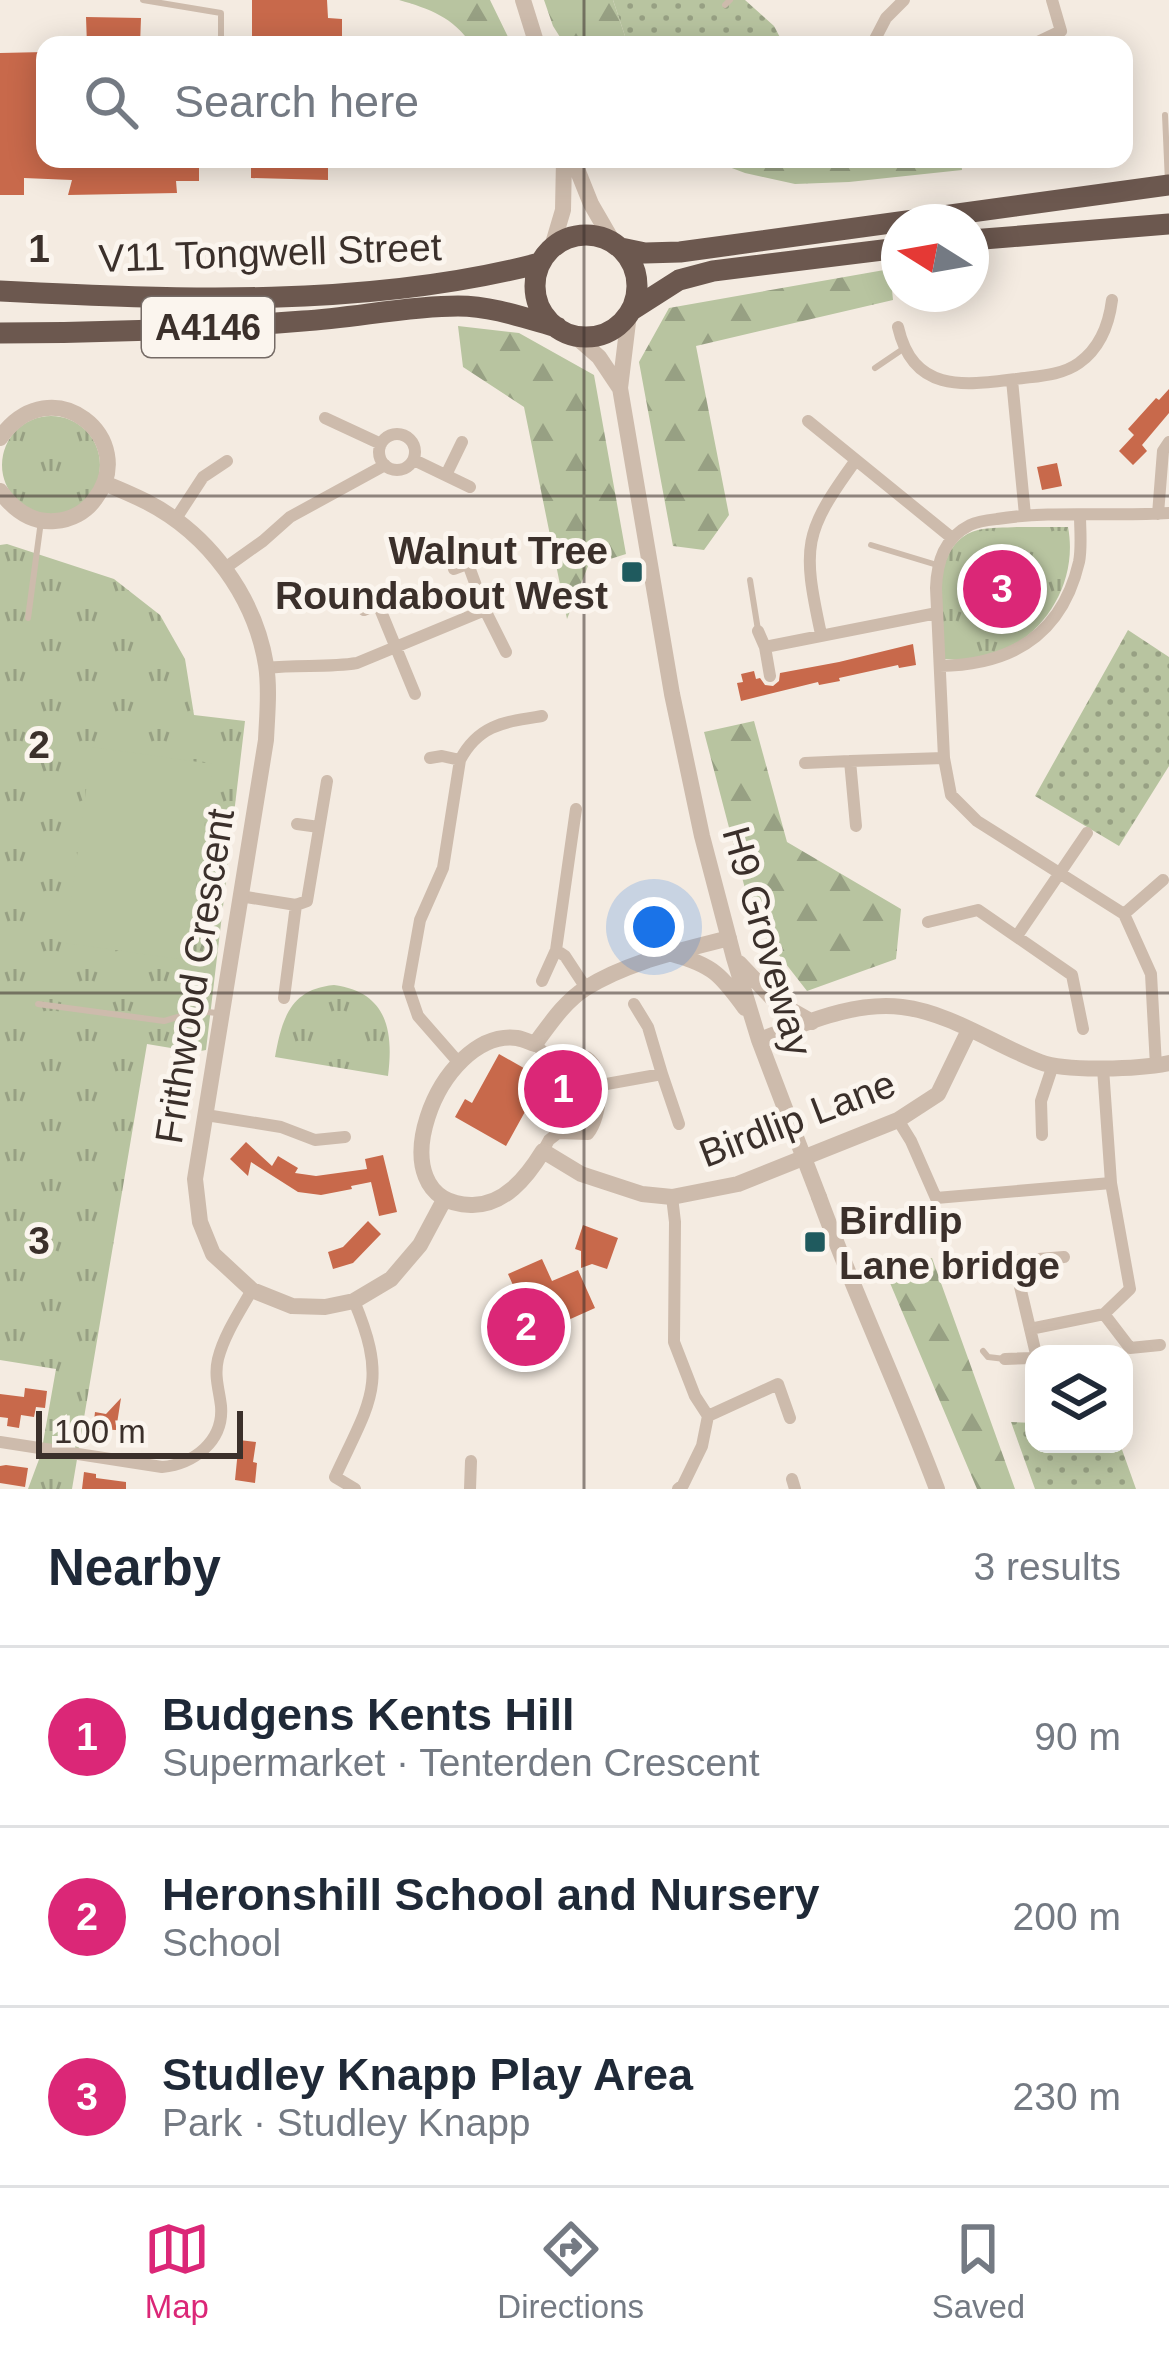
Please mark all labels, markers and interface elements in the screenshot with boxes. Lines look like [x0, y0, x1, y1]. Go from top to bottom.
search box [36, 36, 1133, 168]
icon: search [78, 69, 144, 135]
text: Search here [174, 76, 419, 127]
north arrow [881, 204, 989, 312]
street label: V11 Tongwell Street [98, 225, 442, 280]
text: 1 [28, 227, 50, 270]
road number: A4146 [142, 297, 274, 357]
place label: Walnut Tree Roundabout West [275, 529, 608, 617]
pin: 3 [963, 544, 1041, 634]
marker: Walnut Tree Roundabout West [619, 559, 645, 585]
text: 2 [28, 723, 50, 766]
street label: Frithwood Crescent [147, 806, 242, 1146]
street label: H9 Groveway [714, 822, 821, 1061]
your location [624, 897, 684, 957]
pin: 1 [524, 1044, 602, 1134]
street label: Birdlip Lane [693, 1061, 901, 1175]
place label: Birdlip Lane bridge [839, 1199, 1060, 1287]
text: 3 [28, 1219, 50, 1262]
marker: Birdlip Lane bridge [802, 1229, 828, 1255]
pin: 2 [487, 1282, 565, 1372]
map controls [1025, 1345, 1133, 1453]
button: layers [1025, 1345, 1133, 1453]
scale bar [36, 1405, 243, 1458]
text: 100 m [54, 1413, 146, 1450]
text: Nearby [48, 1539, 221, 1596]
text: 3 results [974, 1545, 1121, 1588]
text: Budgens Kents Hill [162, 1689, 575, 1740]
text: 1 [76, 1715, 98, 1758]
text: 90 m [1034, 1715, 1121, 1758]
text: Supermarket · Tenterden Crescent [162, 1741, 760, 1784]
text: Heronshill School and Nursery [162, 1869, 820, 1920]
text: 2 [76, 1895, 98, 1938]
text: 200 m [1013, 1895, 1121, 1938]
text: School [162, 1921, 281, 1964]
text: Studley Knapp Play Area [162, 2049, 693, 2100]
text: 3 [76, 2075, 98, 2118]
text: 230 m [1013, 2075, 1121, 2118]
text: Park · Studley Knapp [162, 2101, 531, 2144]
tab: Map [144, 2216, 210, 2326]
tab: Directions [497, 2216, 644, 2326]
tab: Saved [932, 2216, 1025, 2326]

